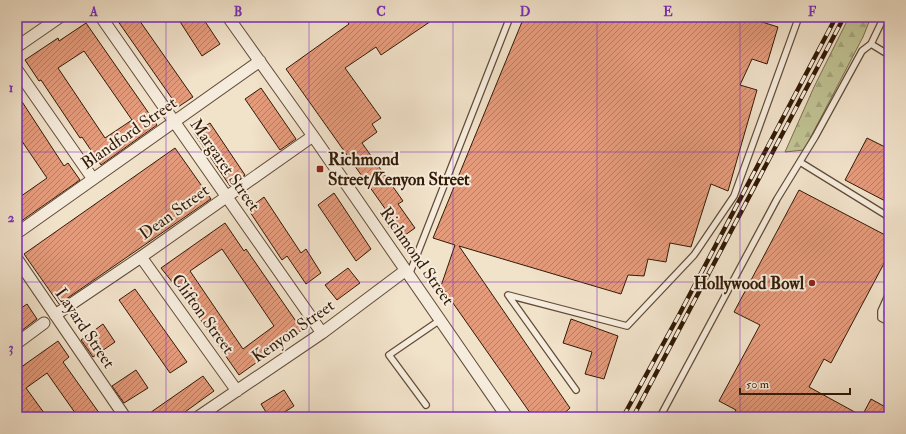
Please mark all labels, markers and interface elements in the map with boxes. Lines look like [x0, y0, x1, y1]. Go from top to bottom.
text: A [89, 4, 99, 20]
text: B [234, 4, 242, 20]
text: C [376, 4, 386, 20]
text: D [520, 4, 531, 20]
text: E [663, 4, 673, 20]
text: F [808, 4, 817, 20]
text: 1 [9, 80, 14, 96]
street label: Blandford Street [77, 92, 181, 174]
street label: Margaret Street [185, 115, 265, 216]
place label: Richmond Street/Kenyon Street [328, 149, 470, 191]
marker: Richmond Street/Kenyon Street [315, 164, 325, 174]
street label: Dean Street [135, 179, 213, 244]
street label: Richmond Street [375, 203, 459, 310]
text: 2 [8, 210, 15, 226]
street label: Clifton Street [167, 270, 239, 359]
place label: Hollywood Bowl [693, 273, 805, 295]
marker: Hollywood Bowl [807, 278, 817, 288]
street label: Layard Street [50, 284, 120, 373]
street label: Kenyon Street [248, 295, 339, 368]
text: 3 [9, 340, 14, 356]
scale bar [740, 370, 850, 396]
text: 50 m [746, 377, 770, 392]

